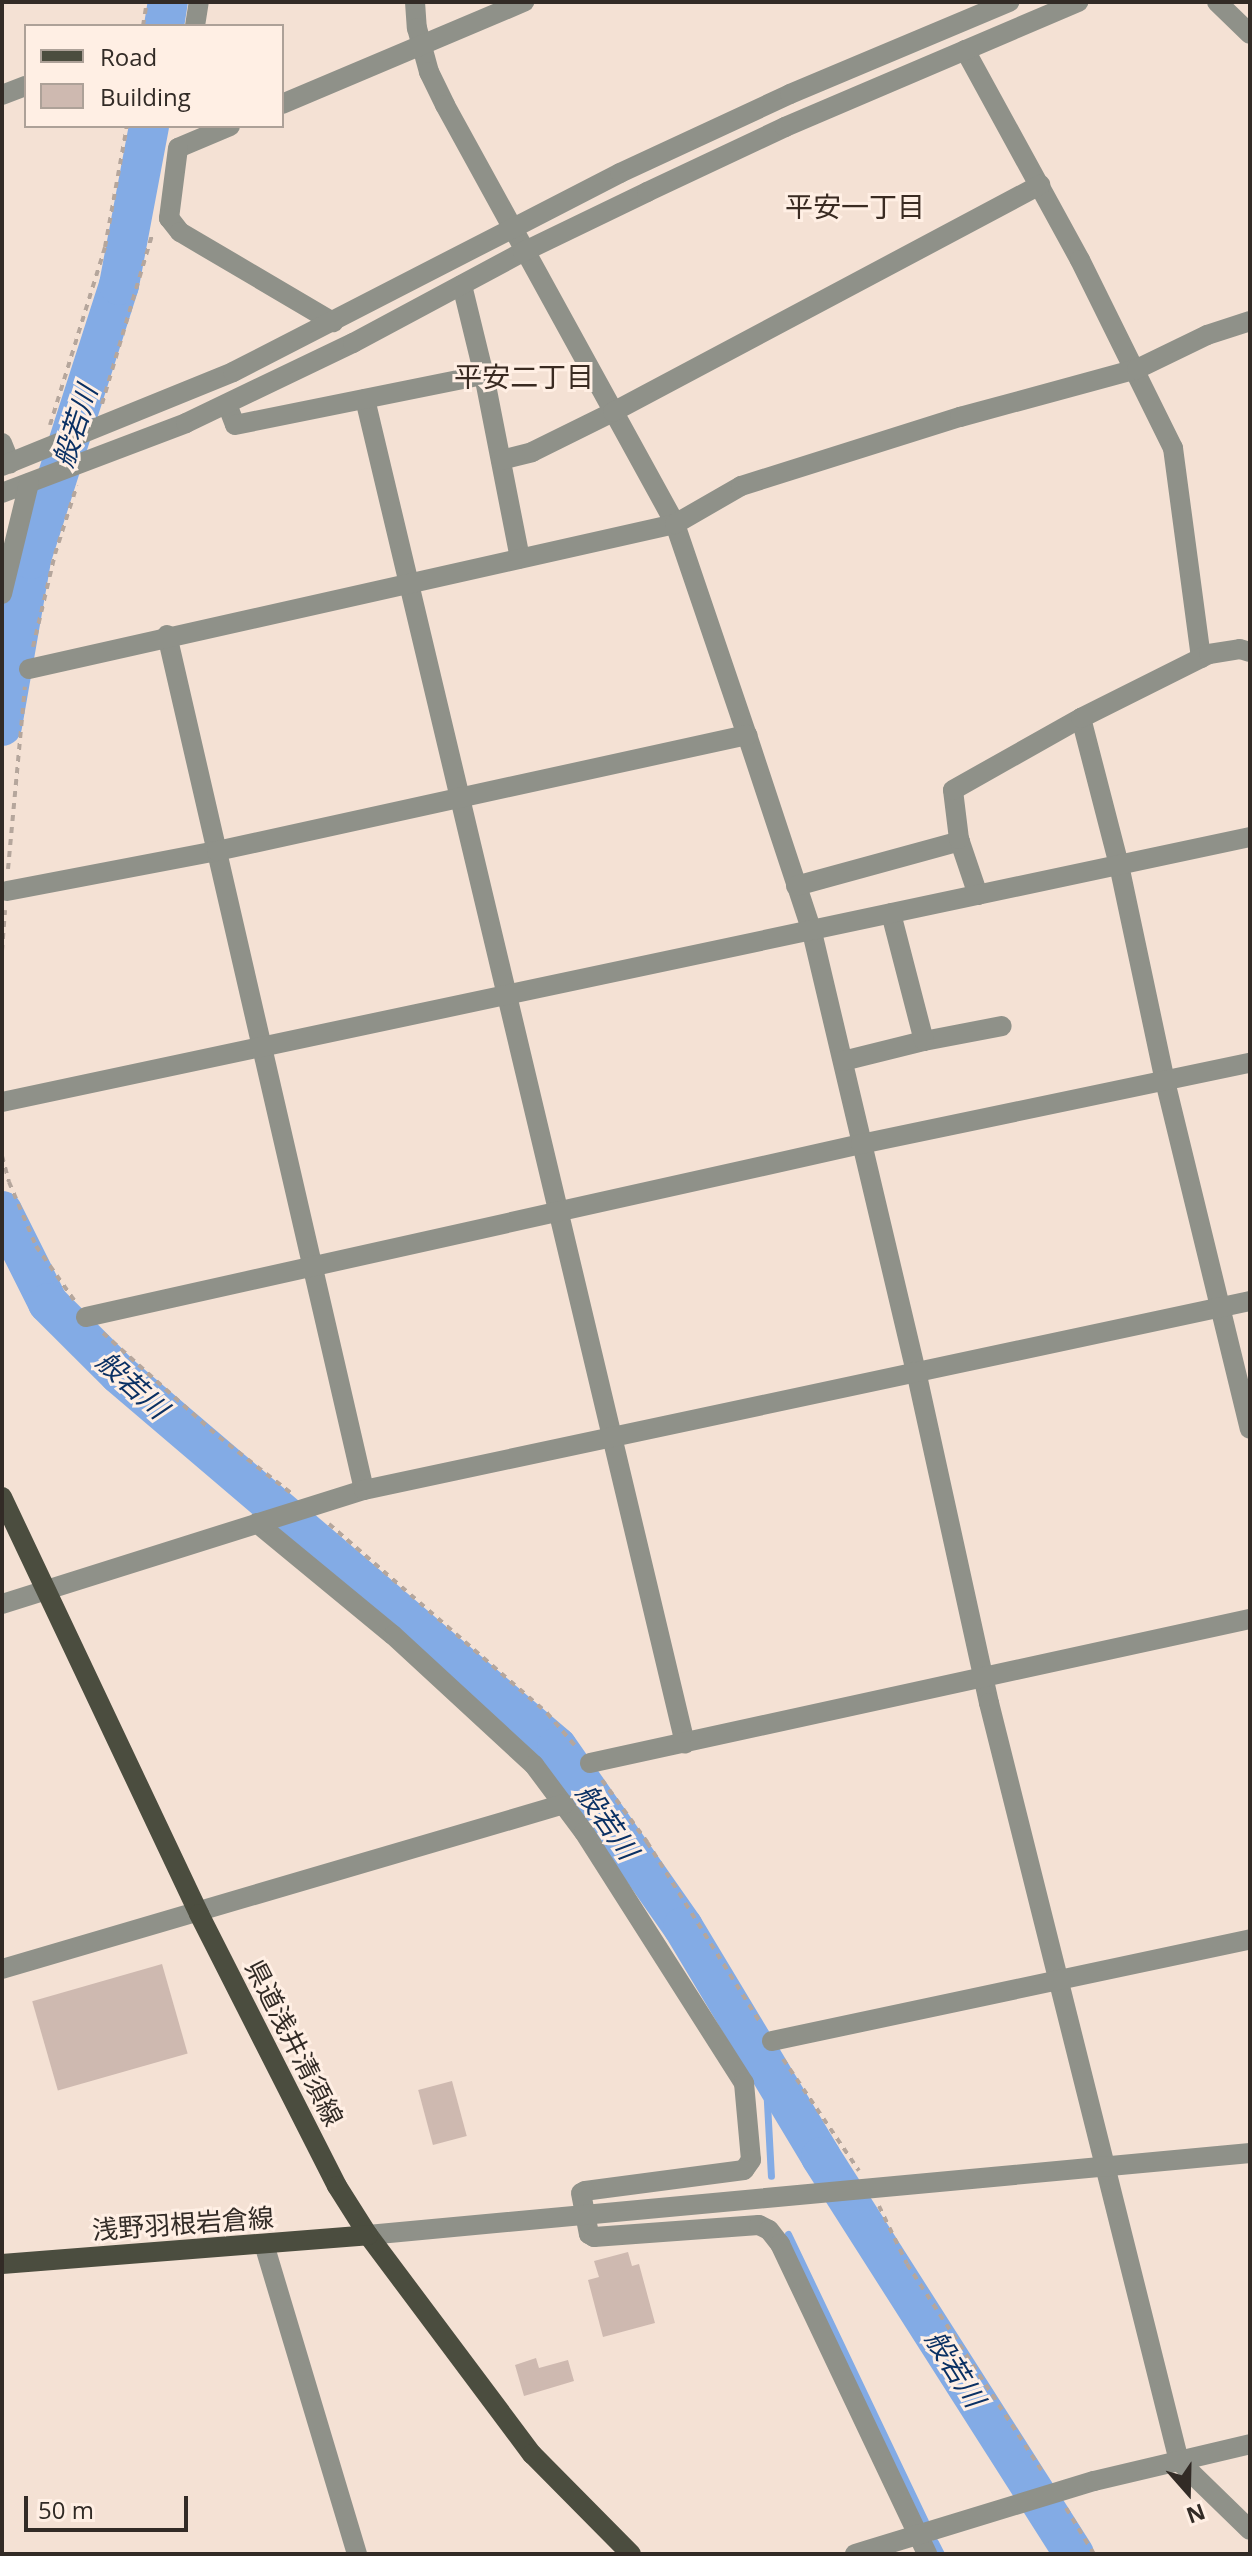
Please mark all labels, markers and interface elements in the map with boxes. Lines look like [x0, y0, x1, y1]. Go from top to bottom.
legend [24, 24, 284, 128]
text: Road [100, 40, 157, 73]
text: Building [100, 80, 191, 113]
district label: 平安一丁目 [785, 189, 925, 223]
district label: 平安二丁目 [454, 359, 594, 393]
water label: 般若川 [45, 381, 103, 471]
water label: 般若川 [91, 1343, 175, 1425]
water label: 般若川 [570, 1777, 646, 1865]
street label: 県道浅井清須線 [239, 1955, 349, 2131]
street label: 浅野羽根岩倉線 [91, 2202, 275, 2246]
water label: 般若川 [919, 2323, 993, 2413]
north arrow [1148, 2452, 1228, 2532]
scale bar [28, 2480, 192, 2530]
text: 50 m [38, 2493, 94, 2526]
text: N [1183, 2497, 1210, 2532]

